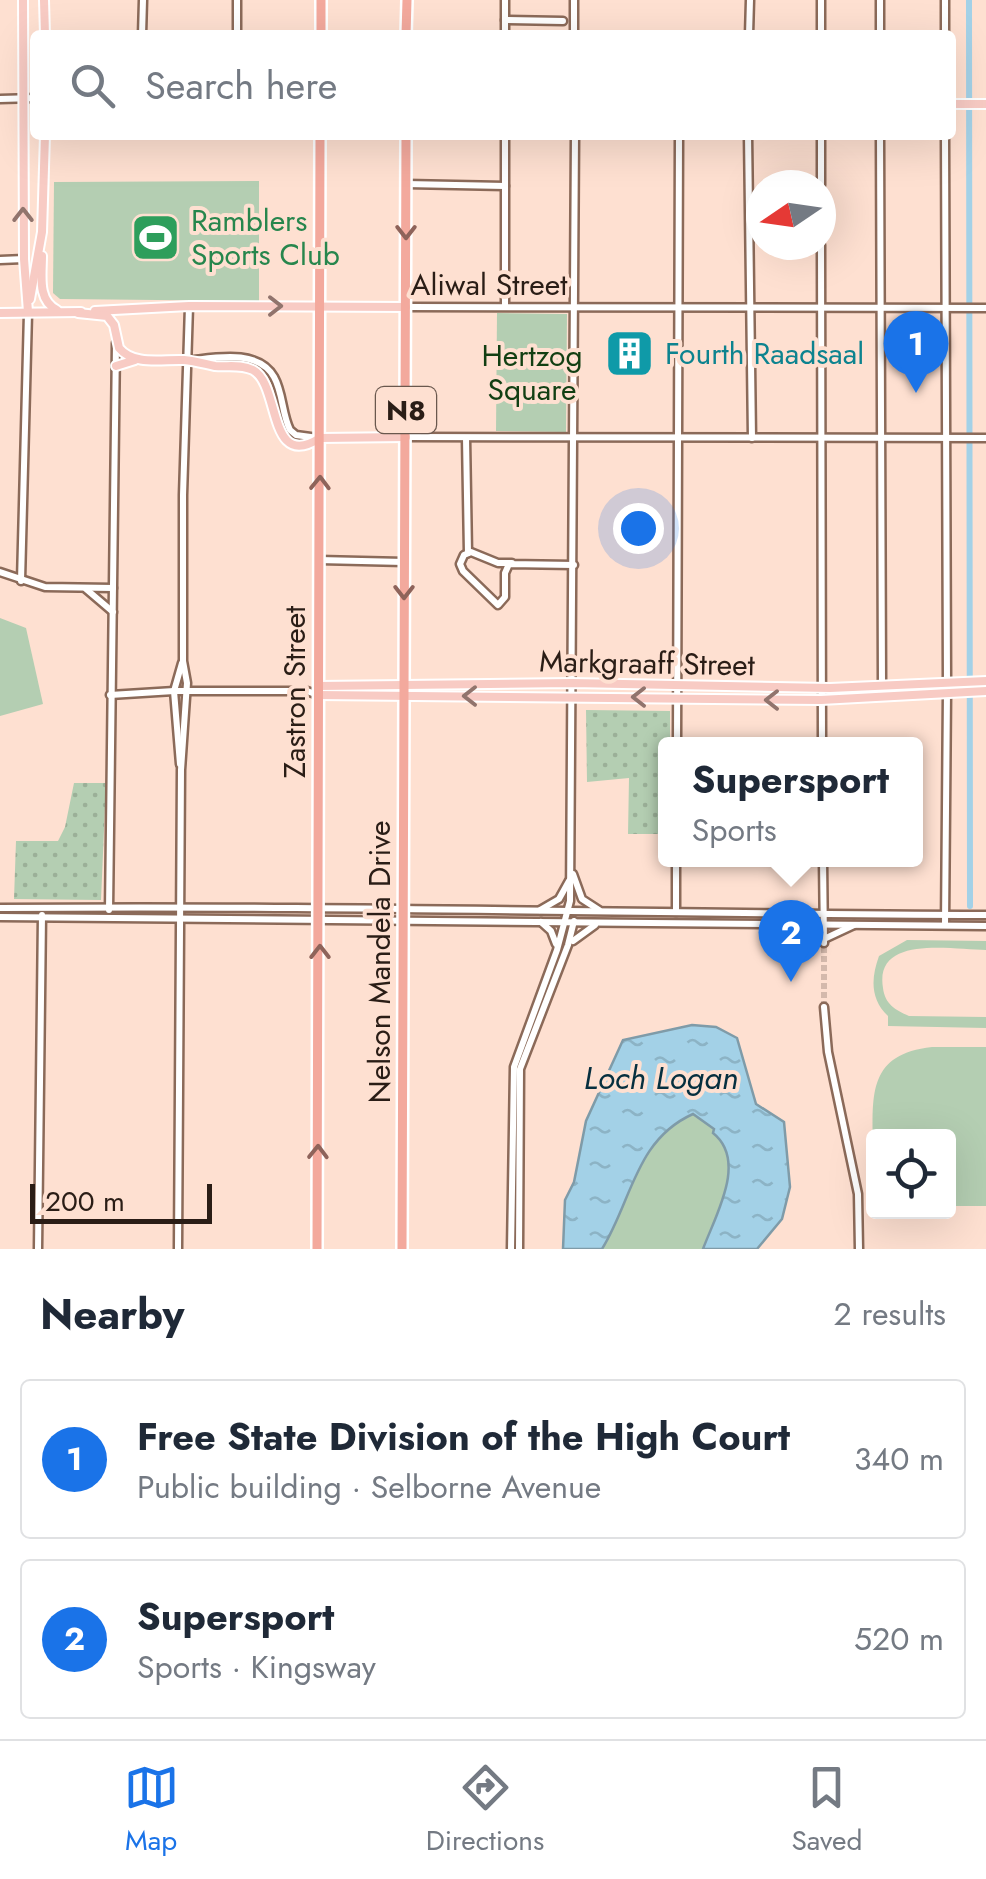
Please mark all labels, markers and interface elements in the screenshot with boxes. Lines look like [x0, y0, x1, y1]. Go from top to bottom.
search box [30, 30, 956, 140]
icon: search [65, 58, 120, 113]
text: Search here [145, 58, 337, 113]
north arrow [746, 170, 836, 260]
place label: Ramblers Sports Club [191, 199, 340, 276]
one-way arrow [12, 206, 34, 222]
sports icon: Ramblers Sports Club [130, 211, 182, 263]
one-way arrow [395, 226, 417, 241]
street label: Aliwal Street [411, 263, 568, 306]
one-way arrow [268, 295, 284, 317]
pin: 1 [884, 310, 948, 393]
building icon: Fourth Raadsaal [604, 327, 656, 379]
place label: Fourth Raadsaal [665, 332, 864, 375]
park label: Hertzog Square [481, 334, 583, 411]
road number: N8 [376, 387, 436, 433]
one-way arrow [309, 475, 331, 490]
your location [613, 503, 664, 554]
one-way arrow [393, 586, 415, 601]
street label: Zastron Street [273, 605, 316, 778]
street label: Markgraaff Street [539, 640, 756, 686]
one-way arrow [462, 685, 478, 707]
one-way arrow [630, 686, 646, 708]
one-way arrow [763, 689, 778, 711]
popup [658, 737, 923, 867]
text: Supersport [692, 752, 889, 807]
text: Sports [692, 807, 777, 853]
street label: Nelson Mandela Drive [358, 821, 401, 1103]
pin: 2 [758, 900, 824, 982]
one-way arrow [309, 944, 331, 960]
water label: Loch Logan [584, 1055, 738, 1101]
map controls [866, 1129, 956, 1219]
button: locate [866, 1129, 956, 1219]
one-way arrow [307, 1143, 329, 1158]
scale bar [30, 1179, 212, 1224]
text: 200 m [45, 1181, 125, 1222]
text: Nearby [40, 1284, 184, 1345]
text: 2 results [834, 1291, 946, 1337]
text: Free State Division of the High Court [137, 1409, 790, 1464]
text: 1 [66, 1436, 83, 1482]
text: 340 m [854, 1436, 944, 1482]
text: Public building · Selborne Avenue [137, 1464, 601, 1510]
text: Supersport [137, 1589, 334, 1644]
text: 2 [64, 1616, 85, 1662]
text: 520 m [854, 1616, 944, 1662]
text: Sports · Kingsway [137, 1644, 376, 1690]
tab: Map [124, 1760, 179, 1861]
tab: Directions [426, 1760, 544, 1861]
tab: Saved [791, 1760, 862, 1861]

